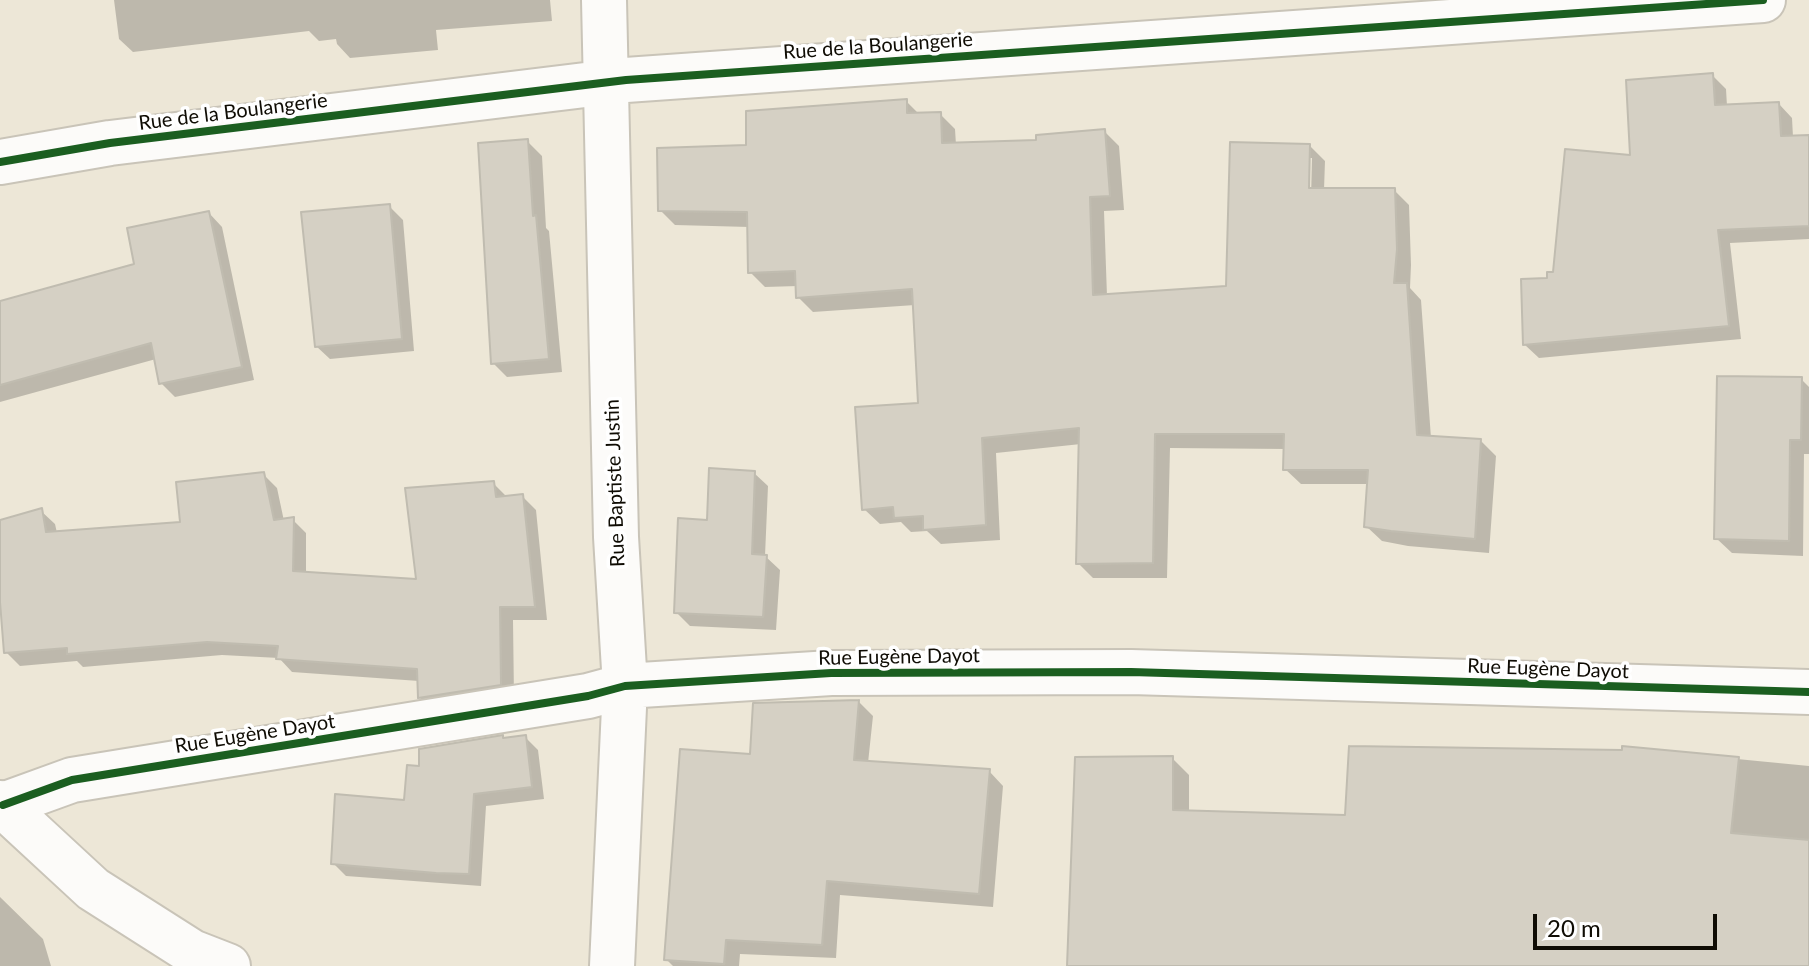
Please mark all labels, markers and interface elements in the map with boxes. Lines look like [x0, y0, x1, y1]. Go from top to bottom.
street label: Rue de la Boulangerie [782, 27, 974, 65]
street label: Rue de la Boulangerie [137, 89, 329, 135]
street label: Rue Baptiste Justin [600, 399, 630, 567]
street label: Rue Eugène Dayot [818, 644, 980, 670]
street label: Rue Eugène Dayot [1467, 654, 1629, 684]
street label: Rue Eugène Dayot [173, 709, 337, 759]
scale bar [1537, 898, 1721, 948]
text: 20 m [1547, 913, 1601, 942]

